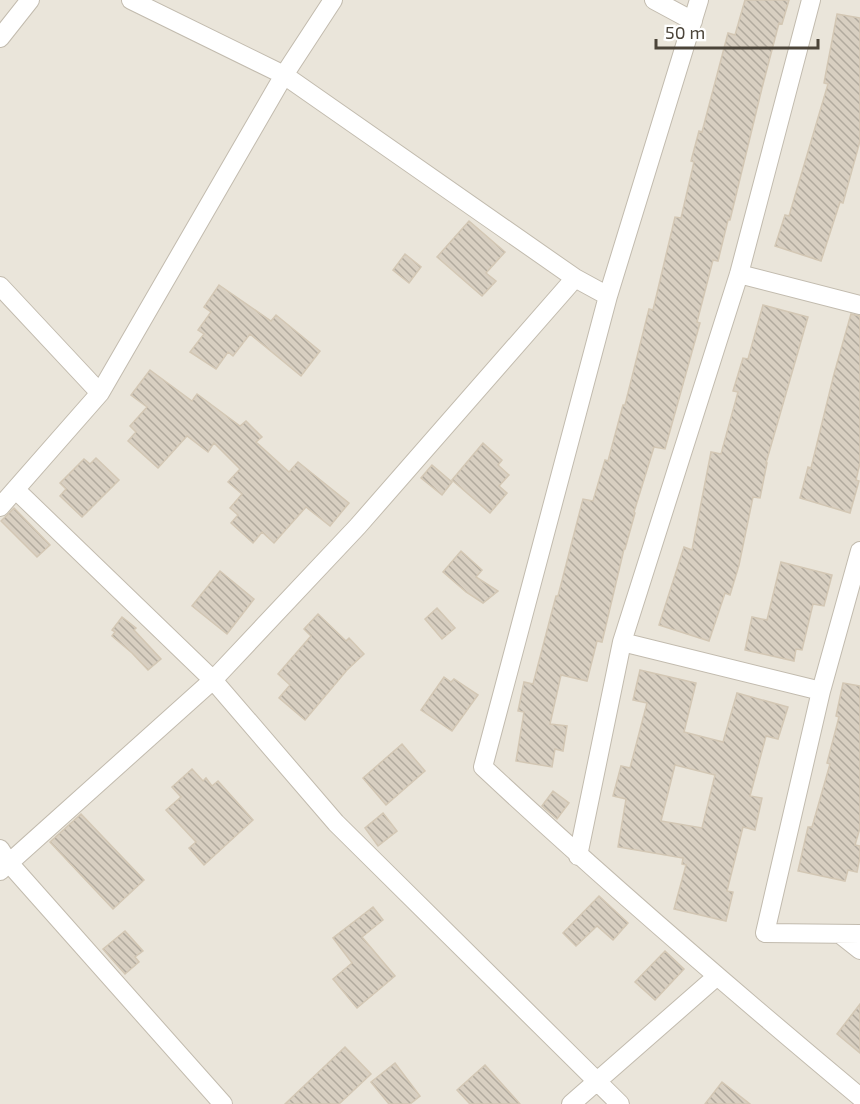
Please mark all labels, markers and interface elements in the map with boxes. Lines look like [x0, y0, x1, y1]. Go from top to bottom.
scale bar [656, 12, 818, 50]
text: 50 m [665, 21, 705, 43]

